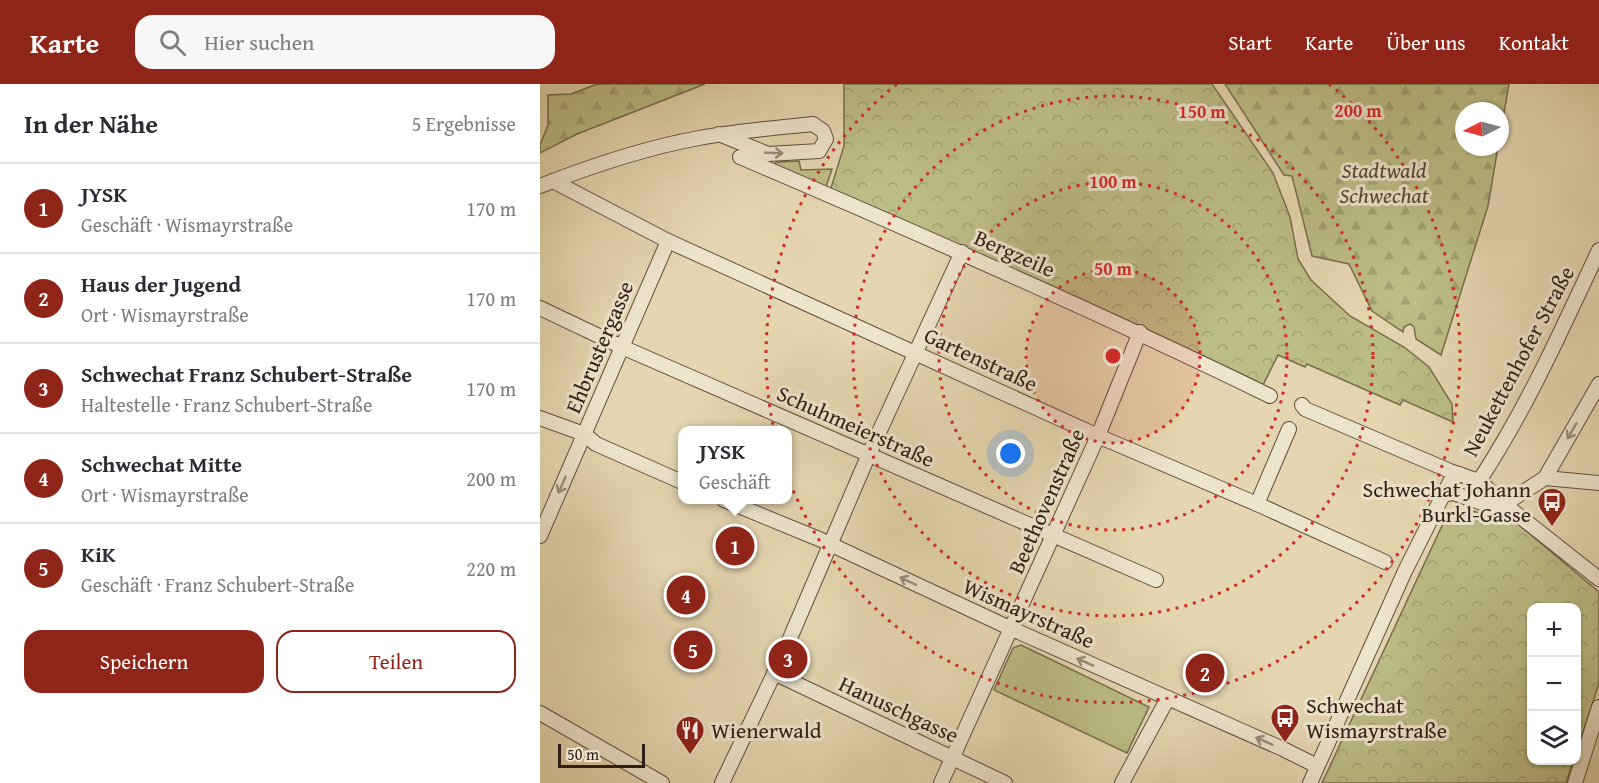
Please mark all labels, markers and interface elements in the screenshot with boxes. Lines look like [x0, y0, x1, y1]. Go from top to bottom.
search box [135, 15, 555, 69]
text: Karte [30, 22, 99, 63]
icon: search [156, 26, 189, 59]
text: Hier suchen [204, 26, 314, 58]
text: Start [1228, 27, 1272, 58]
text: Karte [1305, 27, 1353, 58]
text: Über uns [1386, 27, 1466, 58]
text: Kontakt [1499, 27, 1569, 58]
text: 200 m [1334, 97, 1382, 124]
text: 150 m [1178, 98, 1226, 125]
north arrow [1455, 102, 1509, 156]
text: In der Nähe [24, 104, 158, 143]
text: 5 Ergebnisse [412, 109, 516, 138]
one-way arrow [764, 147, 784, 158]
park label: Stadtwald Schwechat [1339, 154, 1430, 211]
text: 100 m [1089, 168, 1137, 195]
text: JYSK [81, 178, 127, 210]
text: 1 [38, 194, 49, 223]
text: 170 m [466, 194, 516, 223]
text: Geschäft · Wismayrstraße [81, 210, 293, 239]
street label: Bergzeile [969, 221, 1061, 285]
text: 50 m [1094, 255, 1133, 282]
street label: Neukettenhofer Straße [1454, 260, 1582, 462]
text: Haus der Jugend [81, 268, 241, 300]
street label: Ehbrustergasse [557, 276, 641, 418]
text: 2 [38, 284, 49, 313]
text: 170 m [466, 284, 516, 313]
text: Ort · Wismayrstraße [81, 300, 249, 329]
street label: Gartenstraße [919, 319, 1043, 399]
centre of rings [1103, 346, 1123, 366]
text: Schwechat Franz Schubert-Straße [81, 358, 412, 390]
text: 3 [38, 374, 49, 403]
text: 170 m [466, 374, 516, 403]
street label: Schuhmeierstraße [772, 377, 940, 475]
text: Haltestelle · Franz Schubert-Straße [81, 390, 372, 419]
one-way arrow [1566, 422, 1578, 439]
street label: Beethovenstraße [1000, 423, 1092, 579]
popup [678, 426, 792, 504]
text: JYSK [699, 435, 745, 467]
your location [996, 439, 1025, 468]
text: Schwechat Mitte [81, 448, 242, 480]
text: 4 [38, 464, 49, 493]
text: 200 m [466, 464, 516, 493]
text: Geschäft [699, 467, 771, 496]
place label: Schwechat Johann Burkl-Gasse [1363, 473, 1532, 530]
one-way arrow [556, 475, 567, 493]
text: Ort · Wismayrstraße [81, 480, 249, 509]
bus stop icon: Schwechat Johann Burkl-Gasse [1536, 486, 1568, 528]
pin: 1 [716, 524, 754, 568]
text: KiK [81, 538, 116, 570]
text: 5 [38, 554, 49, 583]
text: 220 m [466, 554, 516, 583]
text: Geschäft · Franz Schubert-Straße [81, 570, 354, 599]
street label: Wismayrstraße [958, 570, 1100, 656]
pin: 4 [666, 572, 706, 618]
one-way arrow [900, 574, 918, 586]
map controls [1527, 603, 1581, 765]
button: + [1527, 603, 1581, 657]
pin: 5 [674, 628, 712, 672]
button: Speichern [24, 630, 264, 693]
button: Teilen [276, 630, 516, 693]
pin: 3 [768, 636, 808, 682]
pin: 2 [1186, 650, 1224, 696]
one-way arrow [1077, 656, 1095, 667]
button: − [1527, 657, 1581, 711]
street label: Hanuschgasse [834, 667, 964, 751]
place label: Schwechat Wismayrstraße [1306, 689, 1447, 746]
bus stop icon: Schwechat Wismayrstraße [1269, 702, 1301, 744]
button: layers [1527, 711, 1581, 765]
restaurant icon: Wienerwald [674, 714, 706, 756]
place label: Wienerwald [711, 714, 822, 746]
one-way arrow [1255, 734, 1273, 745]
scale bar [558, 741, 645, 768]
text: 50 m [567, 742, 599, 766]

